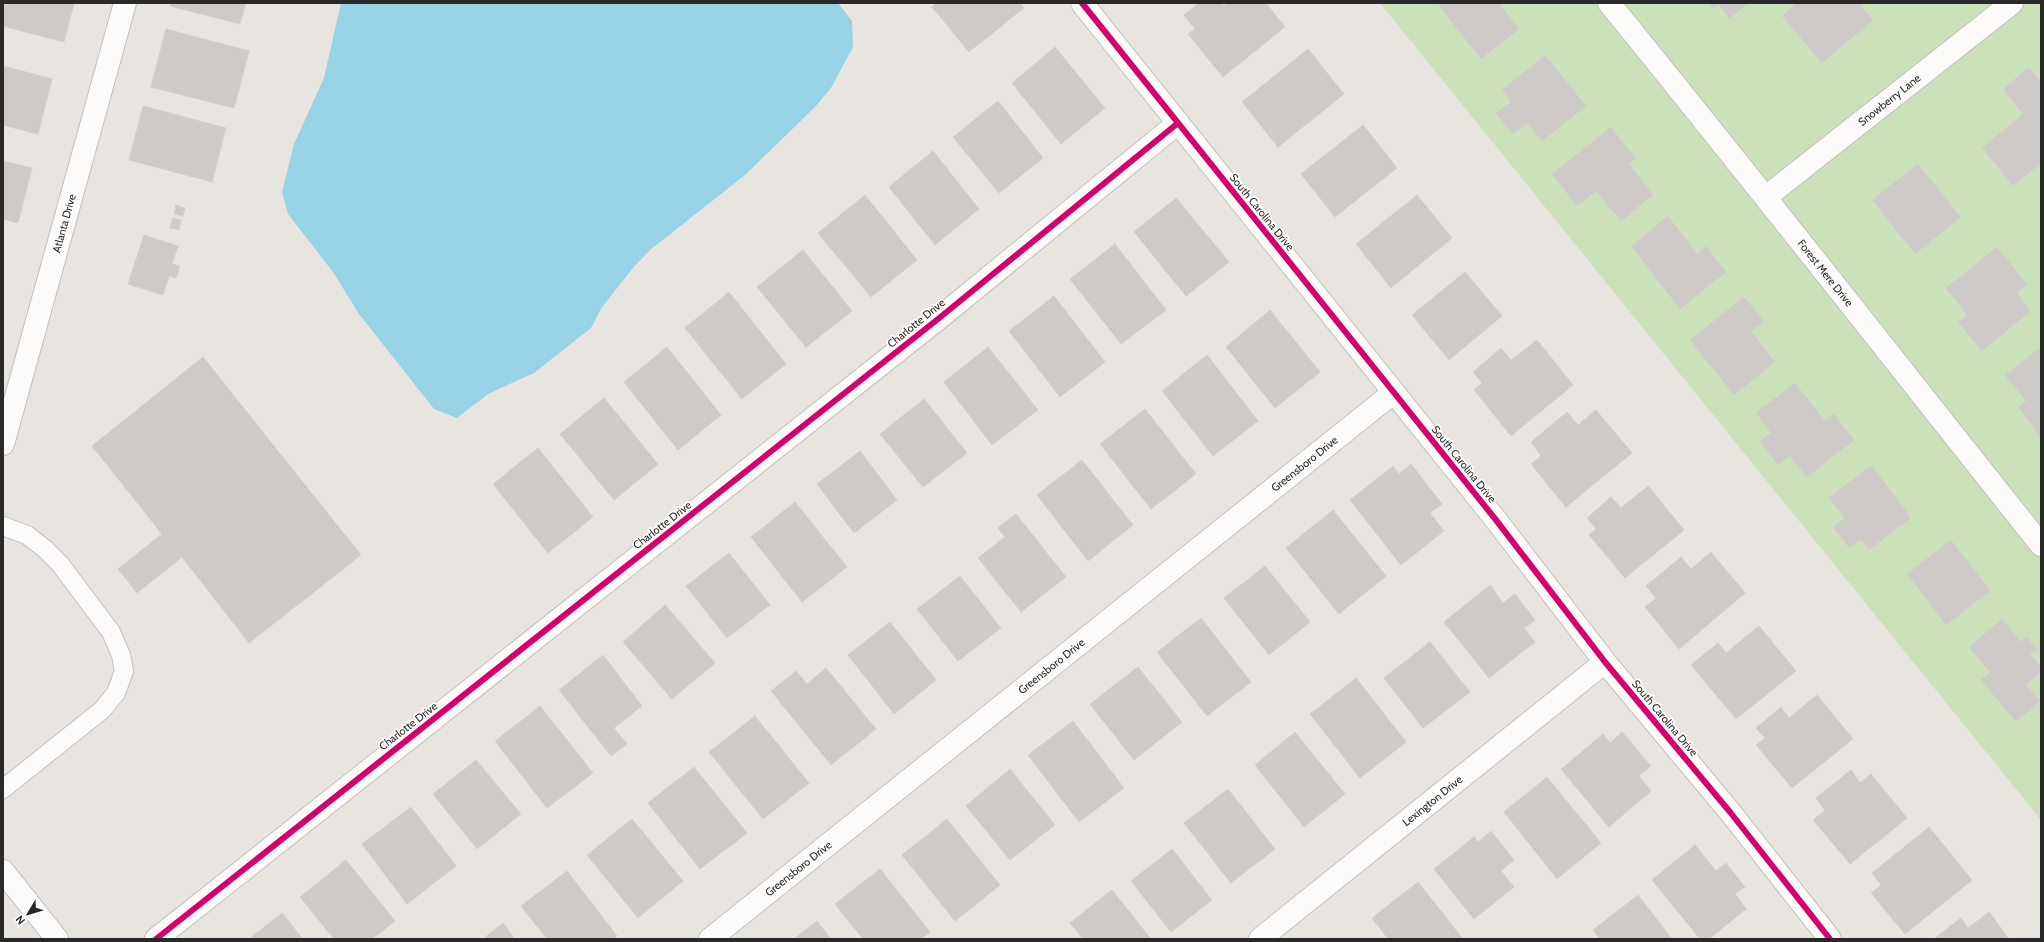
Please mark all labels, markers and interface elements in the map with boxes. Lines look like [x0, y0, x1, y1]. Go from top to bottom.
street label: Snowberry Lane [1855, 71, 1924, 129]
street label: South Carolina Drive [1227, 171, 1298, 254]
street label: Atlanta Drive [49, 192, 79, 254]
street label: Forest Mere Drive [1795, 237, 1857, 310]
street label: Charlotte Drive [884, 295, 948, 351]
street label: South Carolina Drive [1429, 423, 1500, 506]
street label: Greensboro Drive [1268, 433, 1341, 495]
street label: Charlotte Drive [630, 498, 694, 552]
street label: Greensboro Drive [1015, 635, 1088, 697]
street label: South Carolina Drive [1629, 677, 1701, 759]
street label: Charlotte Drive [376, 699, 440, 753]
street label: Lexington Drive [1399, 772, 1466, 829]
street label: Greensboro Drive [762, 837, 835, 899]
north arrow [8, 894, 48, 934]
text: N [12, 913, 28, 928]

